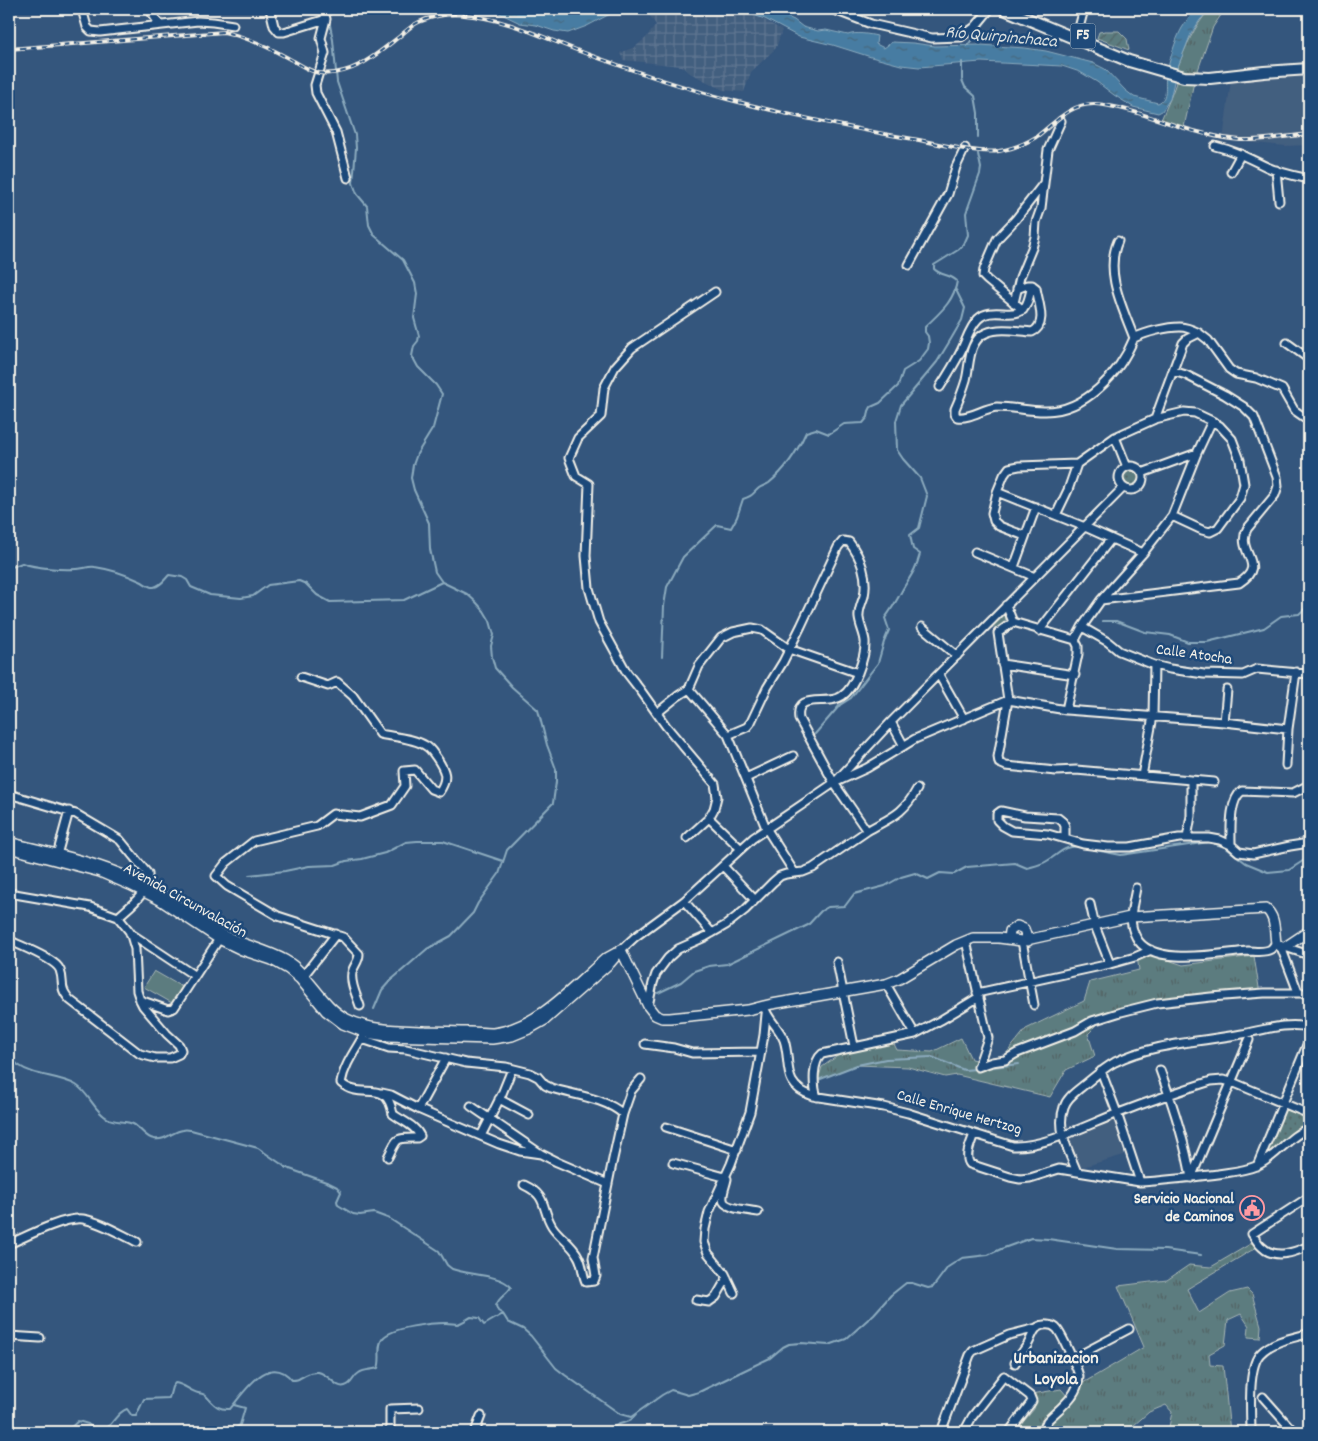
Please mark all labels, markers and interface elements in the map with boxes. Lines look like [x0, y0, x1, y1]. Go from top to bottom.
water label: Río Quirpinchaca [944, 21, 1059, 55]
road number: F5 [1070, 24, 1096, 48]
street label: Calle Atocha [1154, 638, 1234, 672]
street label: Avenida Circunvalación [119, 857, 251, 945]
street label: Calle Enrique Hertzog [894, 1084, 1024, 1142]
place label: Servicio Nacional de Caminos [1134, 1188, 1234, 1229]
public building icon: Servicio Nacional de Caminos [1239, 1195, 1265, 1221]
district label: Urbanizacion Loyola [1013, 1347, 1099, 1393]

